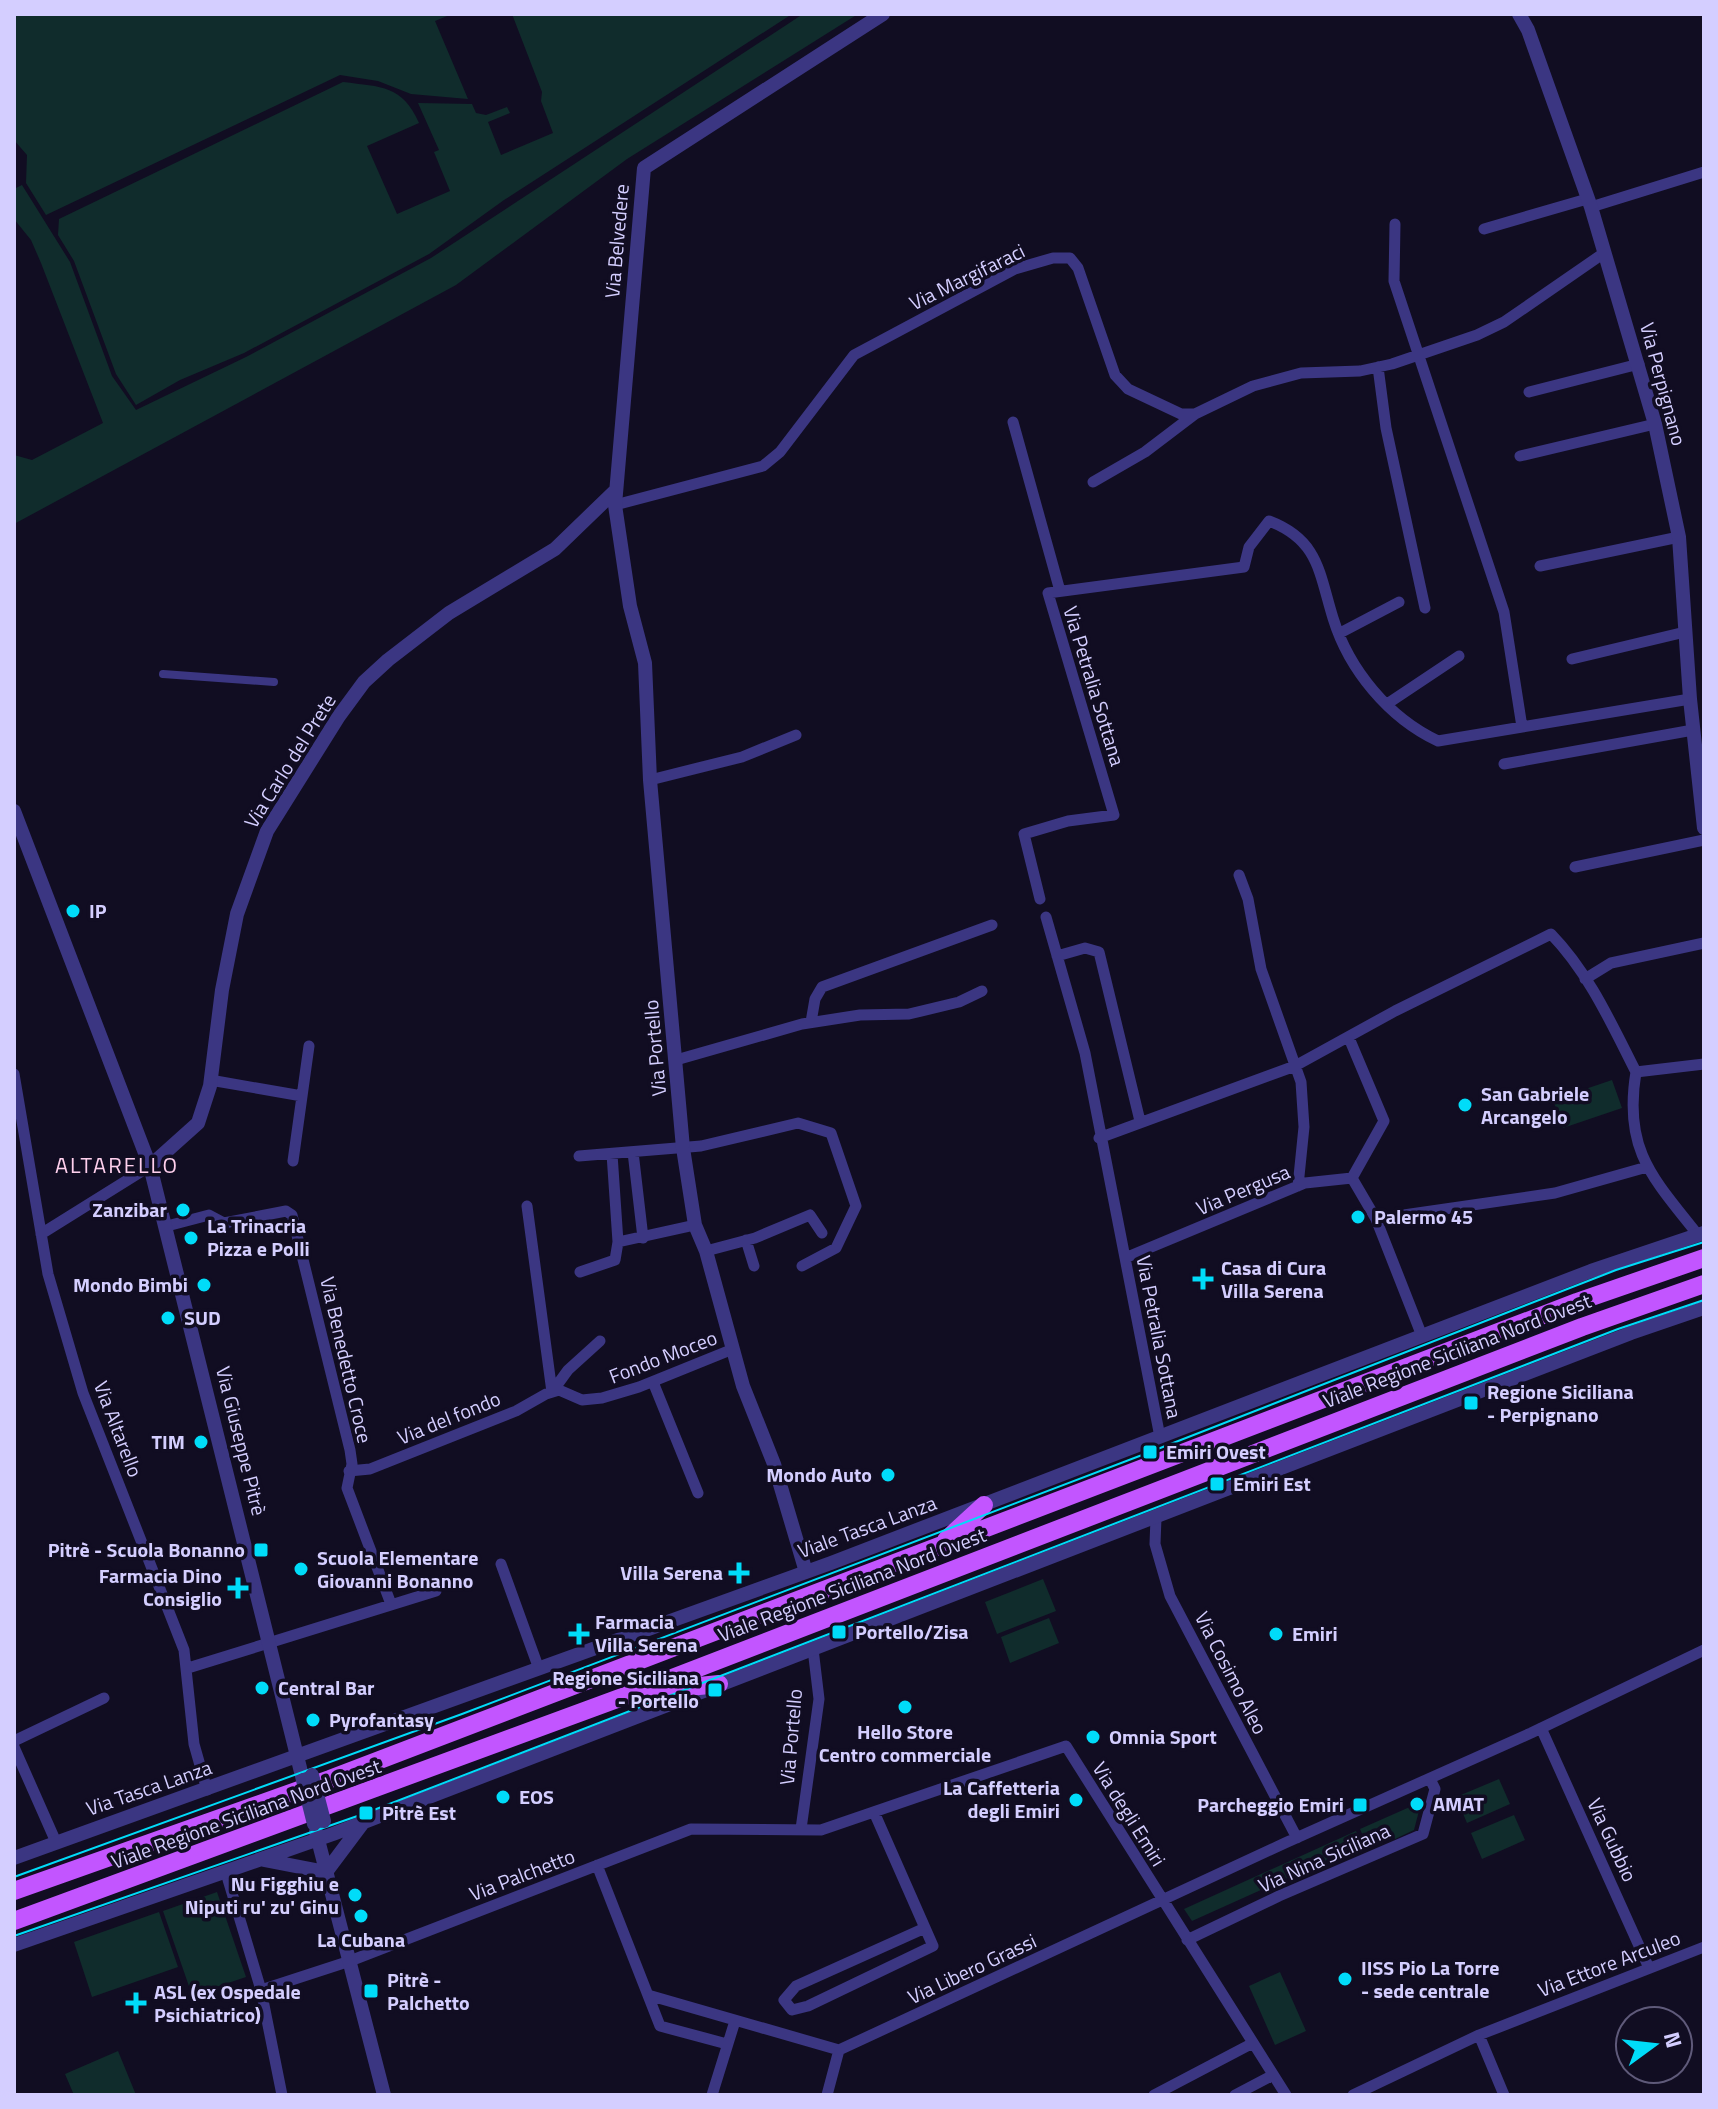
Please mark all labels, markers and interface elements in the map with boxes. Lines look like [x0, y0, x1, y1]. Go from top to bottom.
street label: Via Belvedere [596, 183, 637, 299]
street label: Via Margifaraci [904, 235, 1030, 318]
street label: Via Perpignano [1632, 319, 1695, 449]
street label: Via Petralia Sottana [1055, 602, 1134, 770]
street label: Via Carlo del Prete [236, 688, 343, 834]
place label: IP [89, 895, 107, 926]
marker: IP [64, 902, 82, 920]
street label: Via Portello [635, 999, 674, 1098]
place label: San Gabriele Arcangelo [1481, 1078, 1589, 1132]
marker: San Gabriele Arcangelo [1456, 1096, 1474, 1114]
district label: ALTARELLO [55, 1148, 179, 1182]
street label: Via Pergusa [1191, 1156, 1295, 1223]
place label: Zanzibar [92, 1194, 168, 1225]
marker: Zanzibar [174, 1201, 192, 1219]
place label: Palermo 45 [1374, 1201, 1473, 1232]
marker: Palermo 45 [1349, 1208, 1367, 1226]
place label: La Trinacria Pizza e Polli [207, 1210, 310, 1264]
marker: La Trinacria Pizza e Polli [182, 1229, 200, 1247]
place label: Casa di Cura Villa Serena [1221, 1252, 1326, 1306]
street label: Via Petralia Sottana [1128, 1253, 1191, 1421]
marker: Casa di Cura Villa Serena [1192, 1268, 1214, 1290]
place label: Mondo Bimbi [73, 1269, 188, 1300]
street label: Via Benedetto Croce [312, 1274, 381, 1446]
marker: Mondo Bimbi [195, 1276, 213, 1294]
street label: Viale Regione Siciliana Nord Ovest [1318, 1285, 1595, 1416]
place label: SUD [184, 1302, 221, 1333]
marker: SUD [159, 1309, 177, 1327]
street label: Fondo Moceo [604, 1322, 721, 1391]
street label: Via Giuseppe Pitrè [208, 1363, 275, 1519]
street label: Via Altarello [86, 1376, 151, 1481]
place label: Regione Siciliana - Perpignano [1487, 1376, 1634, 1430]
street label: Via del fondo [392, 1383, 505, 1452]
marker: Regione Siciliana - Perpignano [1462, 1394, 1480, 1412]
place label: TIM [152, 1426, 185, 1457]
marker: TIM [192, 1433, 210, 1451]
place label: Emiri Ovest [1166, 1436, 1266, 1467]
marker: Emiri Ovest [1141, 1443, 1159, 1461]
place label: Mondo Auto [766, 1459, 872, 1490]
marker: Mondo Auto [879, 1466, 897, 1484]
place label: Emiri Est [1233, 1468, 1311, 1499]
marker: Emiri Est [1208, 1475, 1226, 1493]
street label: Viale Tasca Lanza [793, 1487, 941, 1566]
street label: Viale Regione Siciliana Nord Ovest [713, 1519, 990, 1650]
place label: Pitrè - Scuola Bonanno [48, 1534, 245, 1565]
marker: Pitrè - Scuola Bonanno [252, 1541, 270, 1559]
place label: Scuola Elementare Giovanni Bonanno [317, 1542, 478, 1596]
place label: Villa Serena [620, 1557, 723, 1588]
place label: Farmacia Dino Consiglio [99, 1560, 222, 1614]
marker: Scuola Elementare Giovanni Bonanno [292, 1560, 310, 1578]
marker: Villa Serena [730, 1564, 748, 1582]
marker: Farmacia Dino Consiglio [229, 1579, 247, 1597]
place label: Farmacia Villa Serena [595, 1606, 698, 1660]
street label: Via Cosimo Aleo [1187, 1606, 1276, 1740]
place label: Portello/Zisa [855, 1616, 969, 1647]
place label: Emiri [1292, 1618, 1338, 1649]
marker: Portello/Zisa [830, 1623, 848, 1641]
marker: Farmacia Villa Serena [570, 1625, 588, 1643]
marker: Emiri [1267, 1625, 1285, 1643]
place label: Regione Siciliana - Portello [552, 1662, 699, 1716]
place label: Central Bar [278, 1672, 375, 1703]
marker: Central Bar [253, 1679, 271, 1697]
marker: Regione Siciliana - Portello [706, 1681, 724, 1699]
street label: Via Portello [771, 1687, 810, 1786]
marker: Hello Store Centro commerciale [896, 1698, 914, 1716]
place label: Pyrofantasy [329, 1704, 434, 1735]
marker: Pyrofantasy [304, 1711, 322, 1729]
place label: Hello Store Centro commerciale [819, 1716, 991, 1770]
place label: Omnia Sport [1109, 1721, 1217, 1752]
marker: Omnia Sport [1084, 1728, 1102, 1746]
street label: Viale Regione Siciliana Nord Ovest [107, 1750, 385, 1877]
street label: Via Tasca Lanza [82, 1752, 216, 1824]
street label: Via degli Emiri [1085, 1755, 1174, 1872]
place label: La Caffetteria degli Emiri [943, 1772, 1060, 1826]
place label: EOS [519, 1781, 554, 1812]
marker: EOS [494, 1788, 512, 1806]
place label: AMAT [1433, 1788, 1485, 1819]
place label: Parcheggio Emiri [1197, 1789, 1344, 1820]
marker: La Caffetteria degli Emiri [1067, 1791, 1085, 1809]
street label: Via Gubbio [1580, 1793, 1645, 1887]
marker: AMAT [1408, 1795, 1426, 1813]
marker: Parcheggio Emiri [1351, 1796, 1369, 1814]
place label: Pitrè Est [382, 1797, 456, 1828]
marker: Pitrè Est [357, 1804, 375, 1822]
street label: Via Nina Siciliana [1253, 1815, 1395, 1901]
street label: Via Palchetto [464, 1840, 579, 1909]
place label: Nu Figghiu e Niputi ru' zu' Ginu [185, 1868, 339, 1922]
marker: Nu Figghiu e Niputi ru' zu' Ginu [346, 1886, 364, 1904]
marker: La Cubana [352, 1907, 370, 1925]
street label: Via Ettore Arculeo [1533, 1922, 1685, 2005]
place label: La Cubana [317, 1924, 405, 1955]
street label: Via Libero Grassi [902, 1925, 1041, 2012]
place label: IISS Pio La Torre - sede centrale [1361, 1952, 1500, 2006]
place label: Pitrè - Palchetto [387, 1964, 470, 2018]
marker: IISS Pio La Torre - sede centrale [1336, 1970, 1354, 1988]
place label: ASL (ex Ospedale Psichiatrico) [154, 1976, 301, 2030]
marker: Pitrè - Palchetto [362, 1982, 380, 2000]
marker: ASL (ex Ospedale Psichiatrico) [125, 1992, 147, 2014]
north arrow [1614, 2005, 1694, 2085]
text: N [1655, 2028, 1692, 2052]

